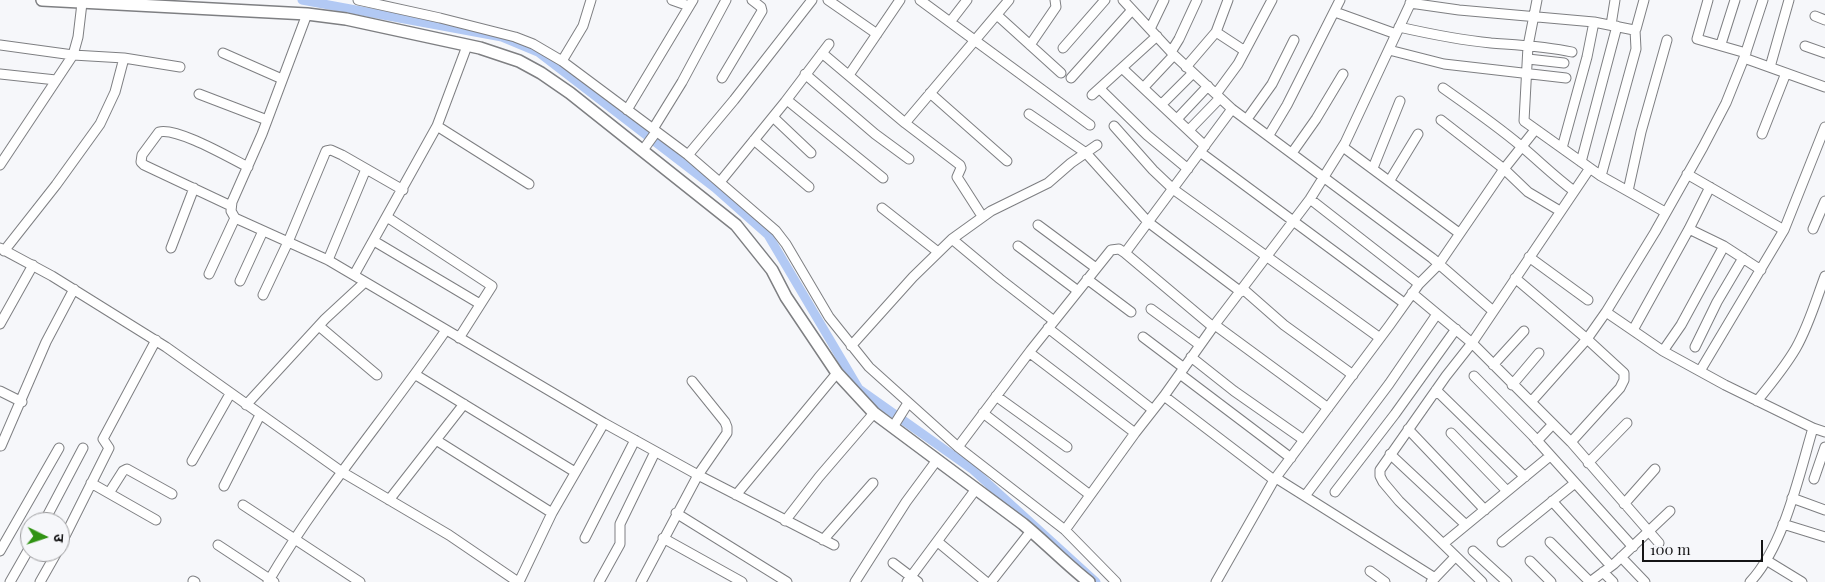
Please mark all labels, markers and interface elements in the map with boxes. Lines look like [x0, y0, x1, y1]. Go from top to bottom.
north arrow [20, 512, 70, 562]
scale bar [1645, 530, 1766, 562]
text: उ [50, 533, 69, 543]
text: 100 m [1650, 539, 1691, 559]

